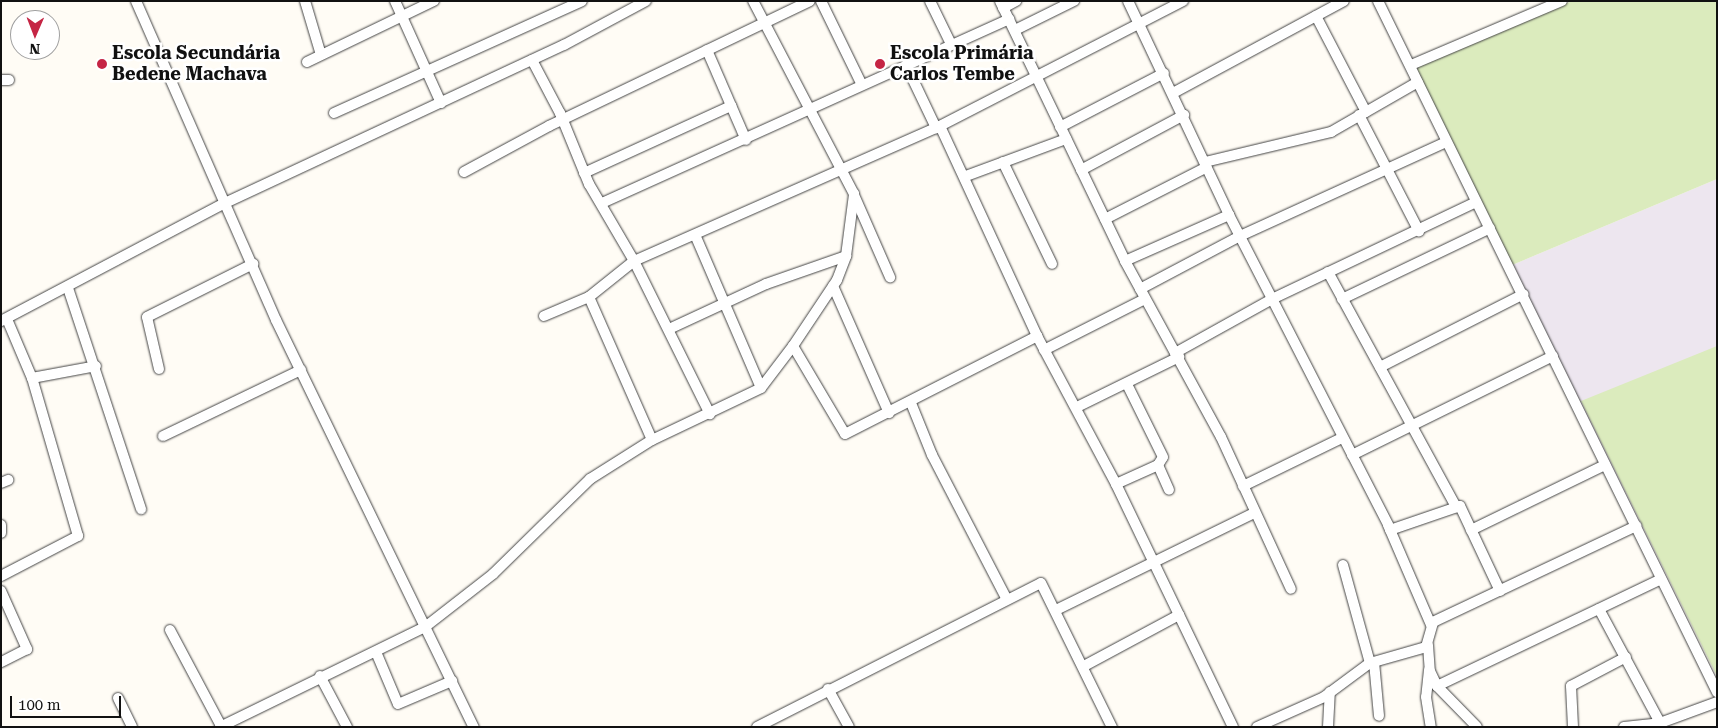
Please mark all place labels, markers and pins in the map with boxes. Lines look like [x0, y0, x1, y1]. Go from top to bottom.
place label: Escola Secundária Bedene Machava [112, 43, 280, 86]
place label: Escola Primária Carlos Tembe [890, 43, 1034, 86]
marker: Escola Secundária Bedene Machava [96, 58, 108, 70]
marker: Escola Primária Carlos Tembe [874, 58, 886, 70]

